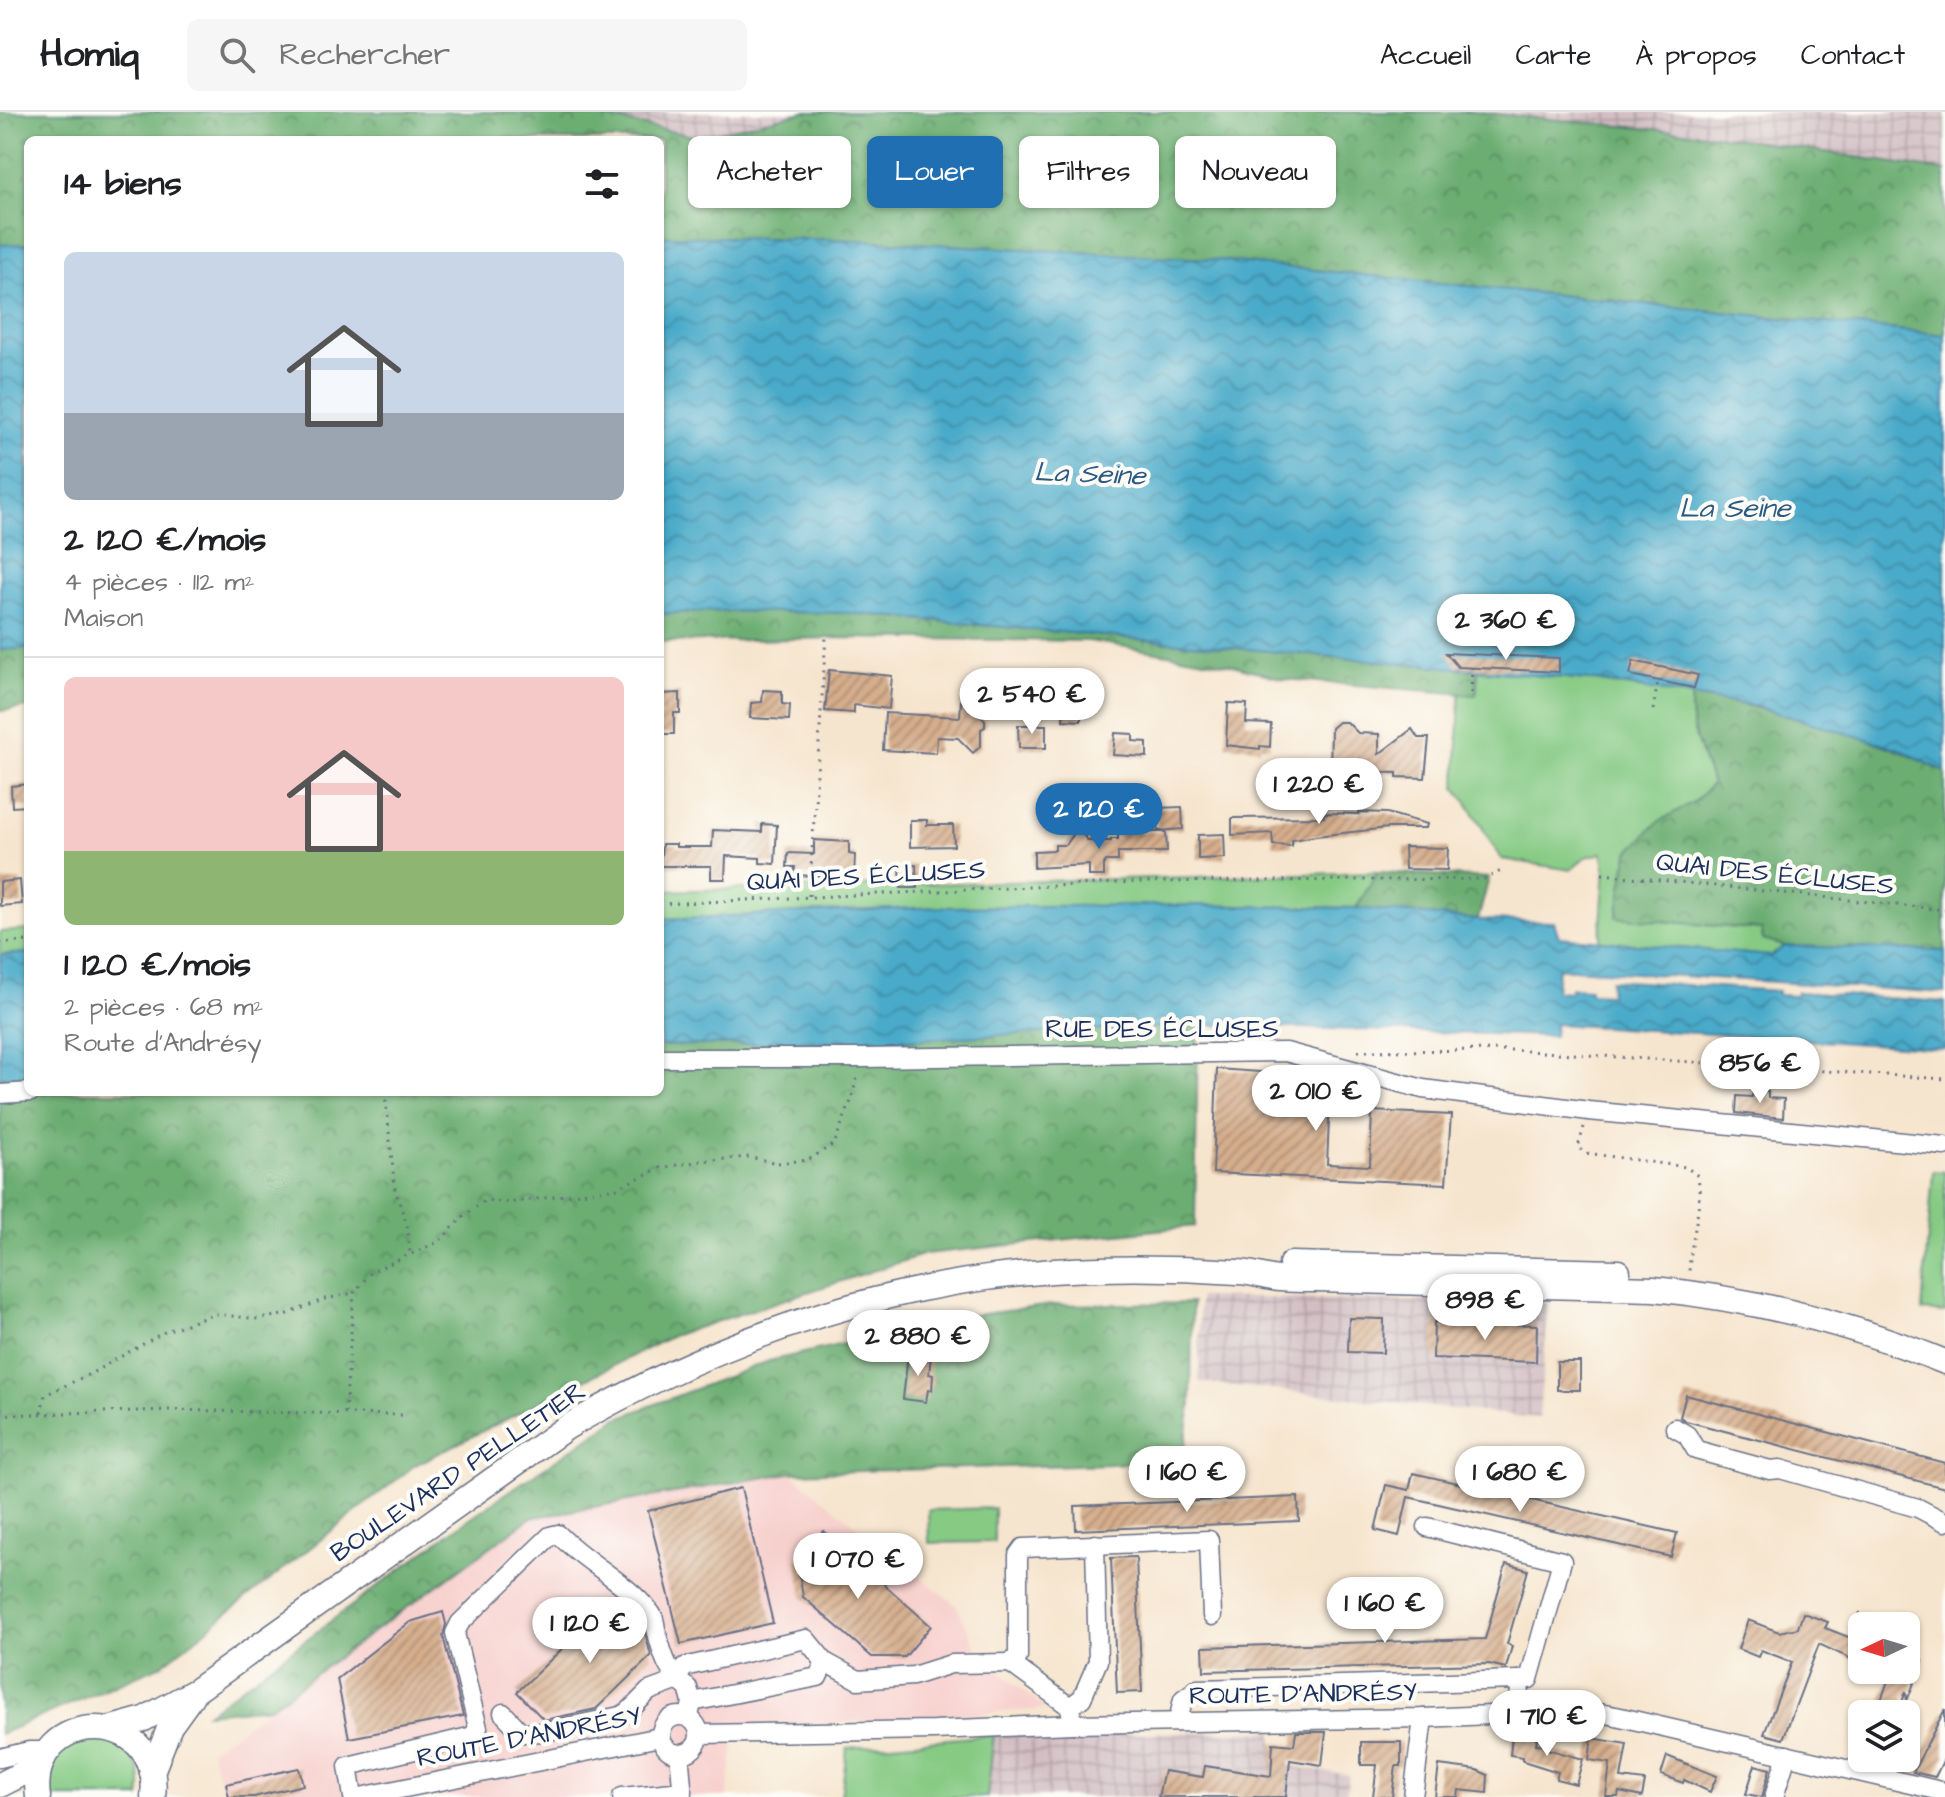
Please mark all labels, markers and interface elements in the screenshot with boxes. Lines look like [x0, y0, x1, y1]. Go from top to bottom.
search box [187, 19, 747, 91]
text: Homiq [40, 29, 139, 81]
icon: search [215, 33, 259, 77]
text: Rechercher [279, 34, 450, 76]
text: Accueil [1380, 36, 1471, 75]
text: Carte [1515, 36, 1591, 75]
text: À propos [1635, 36, 1757, 75]
text: Contact [1801, 36, 1905, 75]
chip: Acheter [688, 136, 851, 208]
chip: Louer [867, 136, 1003, 208]
chip: Filtres [1019, 136, 1159, 208]
chip: Nouveau [1175, 136, 1336, 208]
text: 14 biens [64, 160, 182, 208]
icon: filters [580, 162, 624, 206]
icon: home [272, 304, 416, 448]
water label: La Seine [1034, 453, 1148, 495]
water label: La Seine [1679, 489, 1793, 528]
text: 2 120 €/mois [64, 516, 266, 564]
text: 4 pièces · 112 m² [64, 564, 255, 600]
pin: 2 360 € [1432, 594, 1580, 662]
text: Maison [64, 600, 143, 636]
text: 2 360 € [1455, 602, 1557, 638]
pin: 2 540 € [958, 668, 1106, 736]
text: 2 540 € [978, 676, 1086, 712]
icon: home [272, 729, 416, 873]
pin: 1 220 € [1245, 758, 1393, 826]
text: 1 220 € [1274, 766, 1364, 802]
pin: 2 120 € [1025, 783, 1173, 851]
text: 2 120 € [1054, 791, 1144, 827]
street label: QUAI DES ÉCLUSES [1654, 844, 1896, 904]
street label: QUAI DES ÉCLUSES [746, 852, 986, 900]
text: 1 120 €/mois [64, 941, 251, 989]
text: 2 pièces · 68 m² [64, 989, 263, 1025]
street label: RUE DES ÉCLUSES [1045, 1011, 1279, 1047]
text: Route d'Andrésy [64, 1025, 262, 1061]
pin: 856 € [1704, 1037, 1816, 1105]
text: 856 € [1719, 1045, 1801, 1081]
pin: 2 010 € [1242, 1065, 1390, 1133]
text: 2 010 € [1270, 1073, 1362, 1109]
pin: 898 € [1429, 1274, 1541, 1342]
text: 898 € [1445, 1282, 1525, 1318]
pin: 2 880 € [844, 1310, 992, 1378]
text: 2 880 € [865, 1318, 971, 1354]
street label: BOULEVARD PELLETIER [324, 1373, 592, 1571]
pin: 1 160 € [1113, 1446, 1261, 1514]
pin: 1 680 € [1446, 1446, 1594, 1514]
text: 1 160 € [1147, 1454, 1227, 1490]
text: 1 680 € [1473, 1454, 1567, 1490]
pin: 1 070 € [784, 1533, 932, 1601]
text: 1 070 € [811, 1541, 905, 1577]
pin: 1 160 € [1311, 1577, 1459, 1645]
text: 1 160 € [1345, 1585, 1425, 1621]
pin: 1 120 € [516, 1597, 664, 1665]
text: 1 120 € [550, 1605, 630, 1641]
north arrow [1848, 1612, 1920, 1684]
map controls [1848, 1612, 1920, 1772]
street label: ROUTE D'ANDRÉSY [1189, 1674, 1417, 1714]
pin: 1 710 € [1473, 1690, 1621, 1758]
street label: ROUTE D'ANDRÉSY [414, 1698, 644, 1776]
text: 1 710 € [1507, 1698, 1587, 1734]
button: layers [1848, 1700, 1920, 1772]

